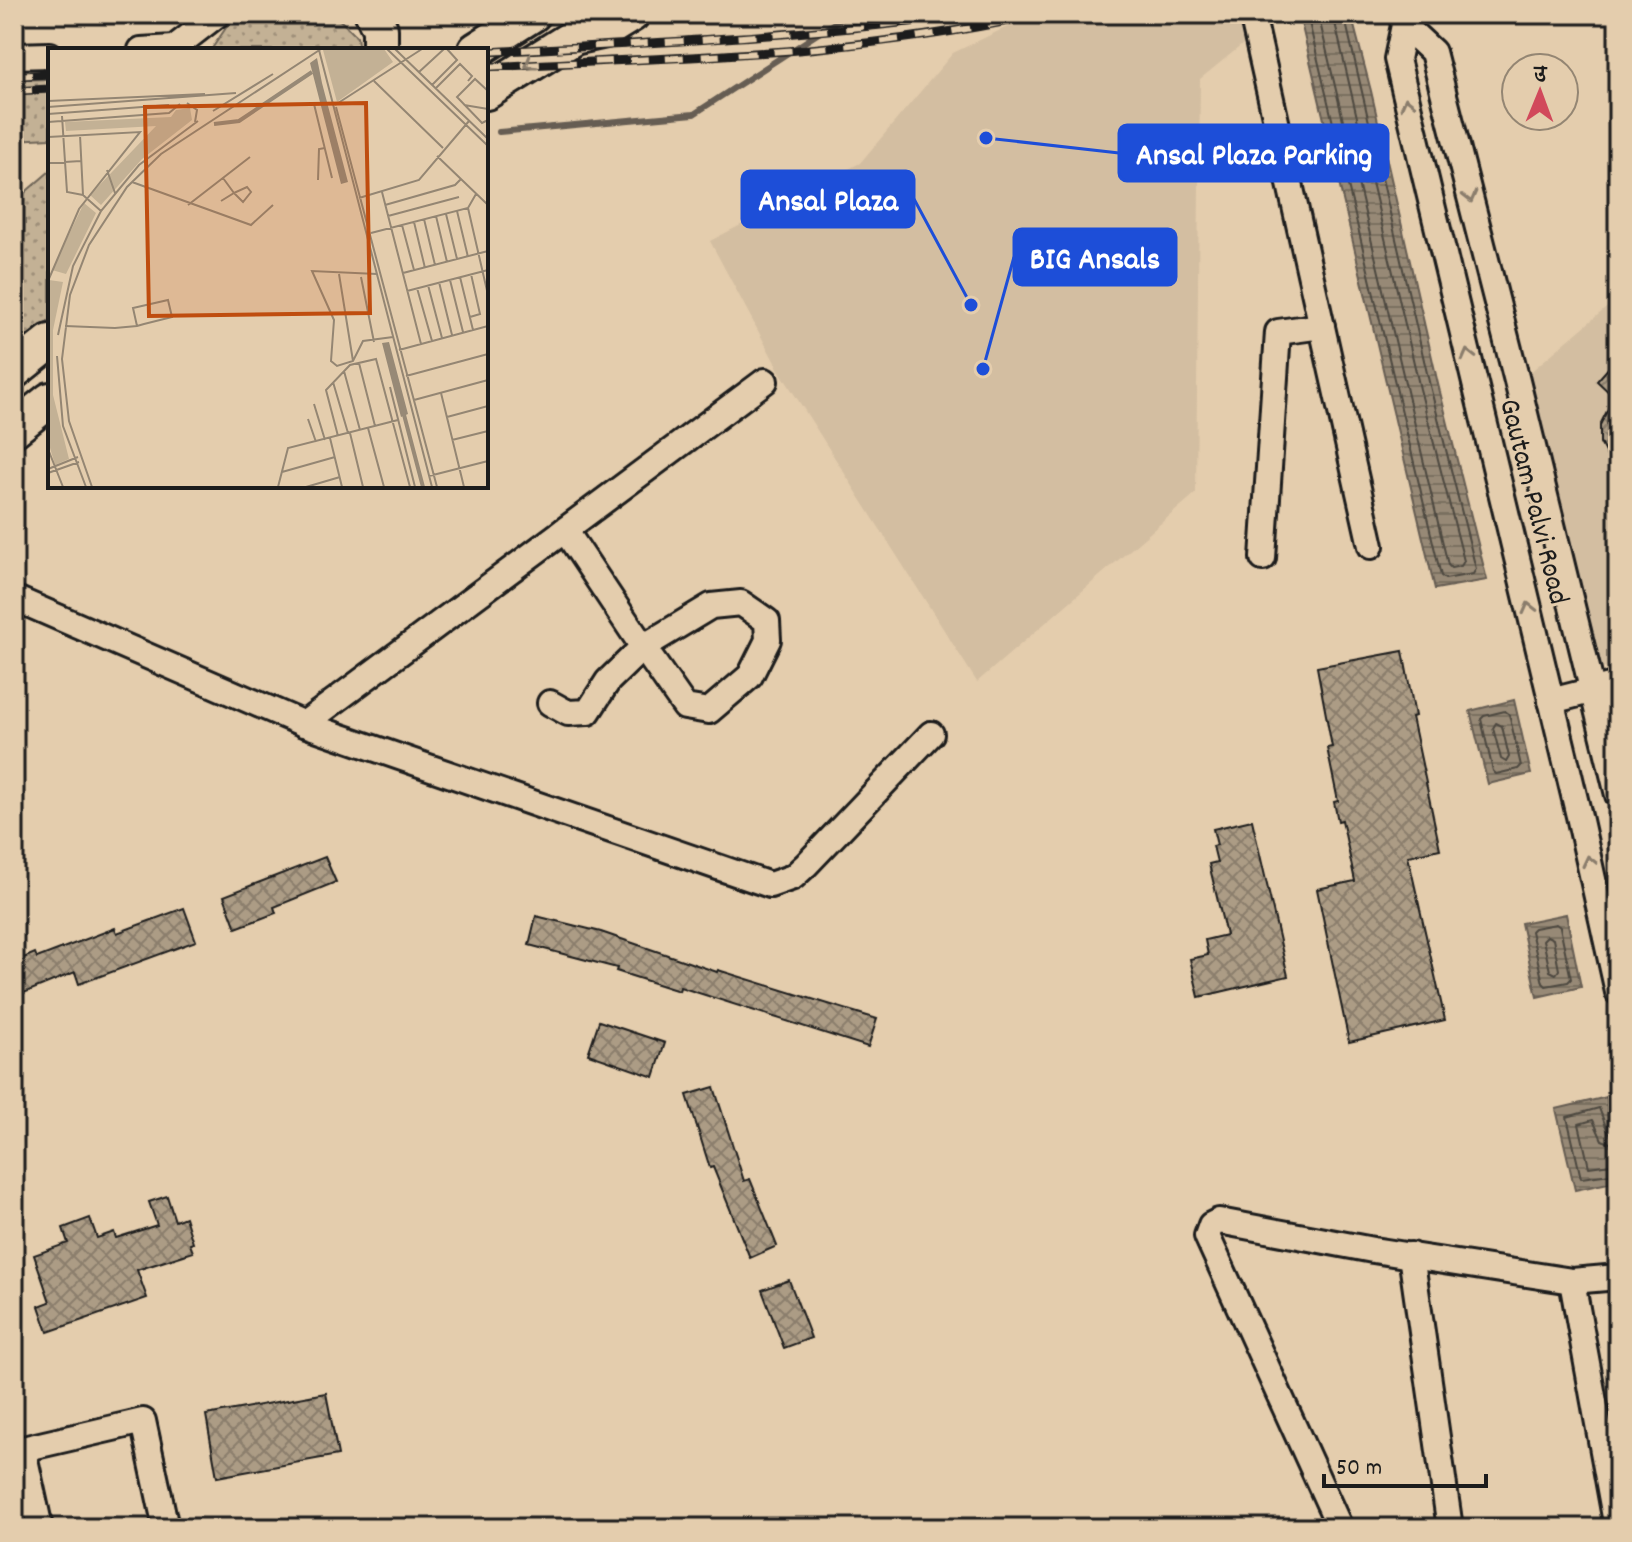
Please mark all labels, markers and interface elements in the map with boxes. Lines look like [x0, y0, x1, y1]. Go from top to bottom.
inset map [48, 48, 488, 488]
north arrow [1500, 52, 1580, 132]
one-way arrow [524, 55, 539, 70]
text: उ [1533, 60, 1548, 91]
one-way arrow [1399, 96, 1416, 110]
callout: Ansal Plaza Parking [1119, 125, 1388, 181]
text: Ansal Plaza Parking [1136, 135, 1372, 181]
callout: Ansal Plaza [742, 171, 914, 227]
text: Ansal Plaza [758, 181, 899, 227]
one-way arrow [1461, 190, 1478, 204]
callout: BIG Ansals [1014, 229, 1176, 285]
text: BIG Ansals [1030, 239, 1160, 285]
one-way arrow [1460, 349, 1477, 363]
street label: Gautam Palvi Road [1485, 395, 1578, 609]
one-way arrow [1521, 602, 1538, 616]
one-way arrow [1581, 855, 1598, 869]
scale bar [1324, 1438, 1486, 1488]
text: 50 m [1336, 1452, 1382, 1486]

